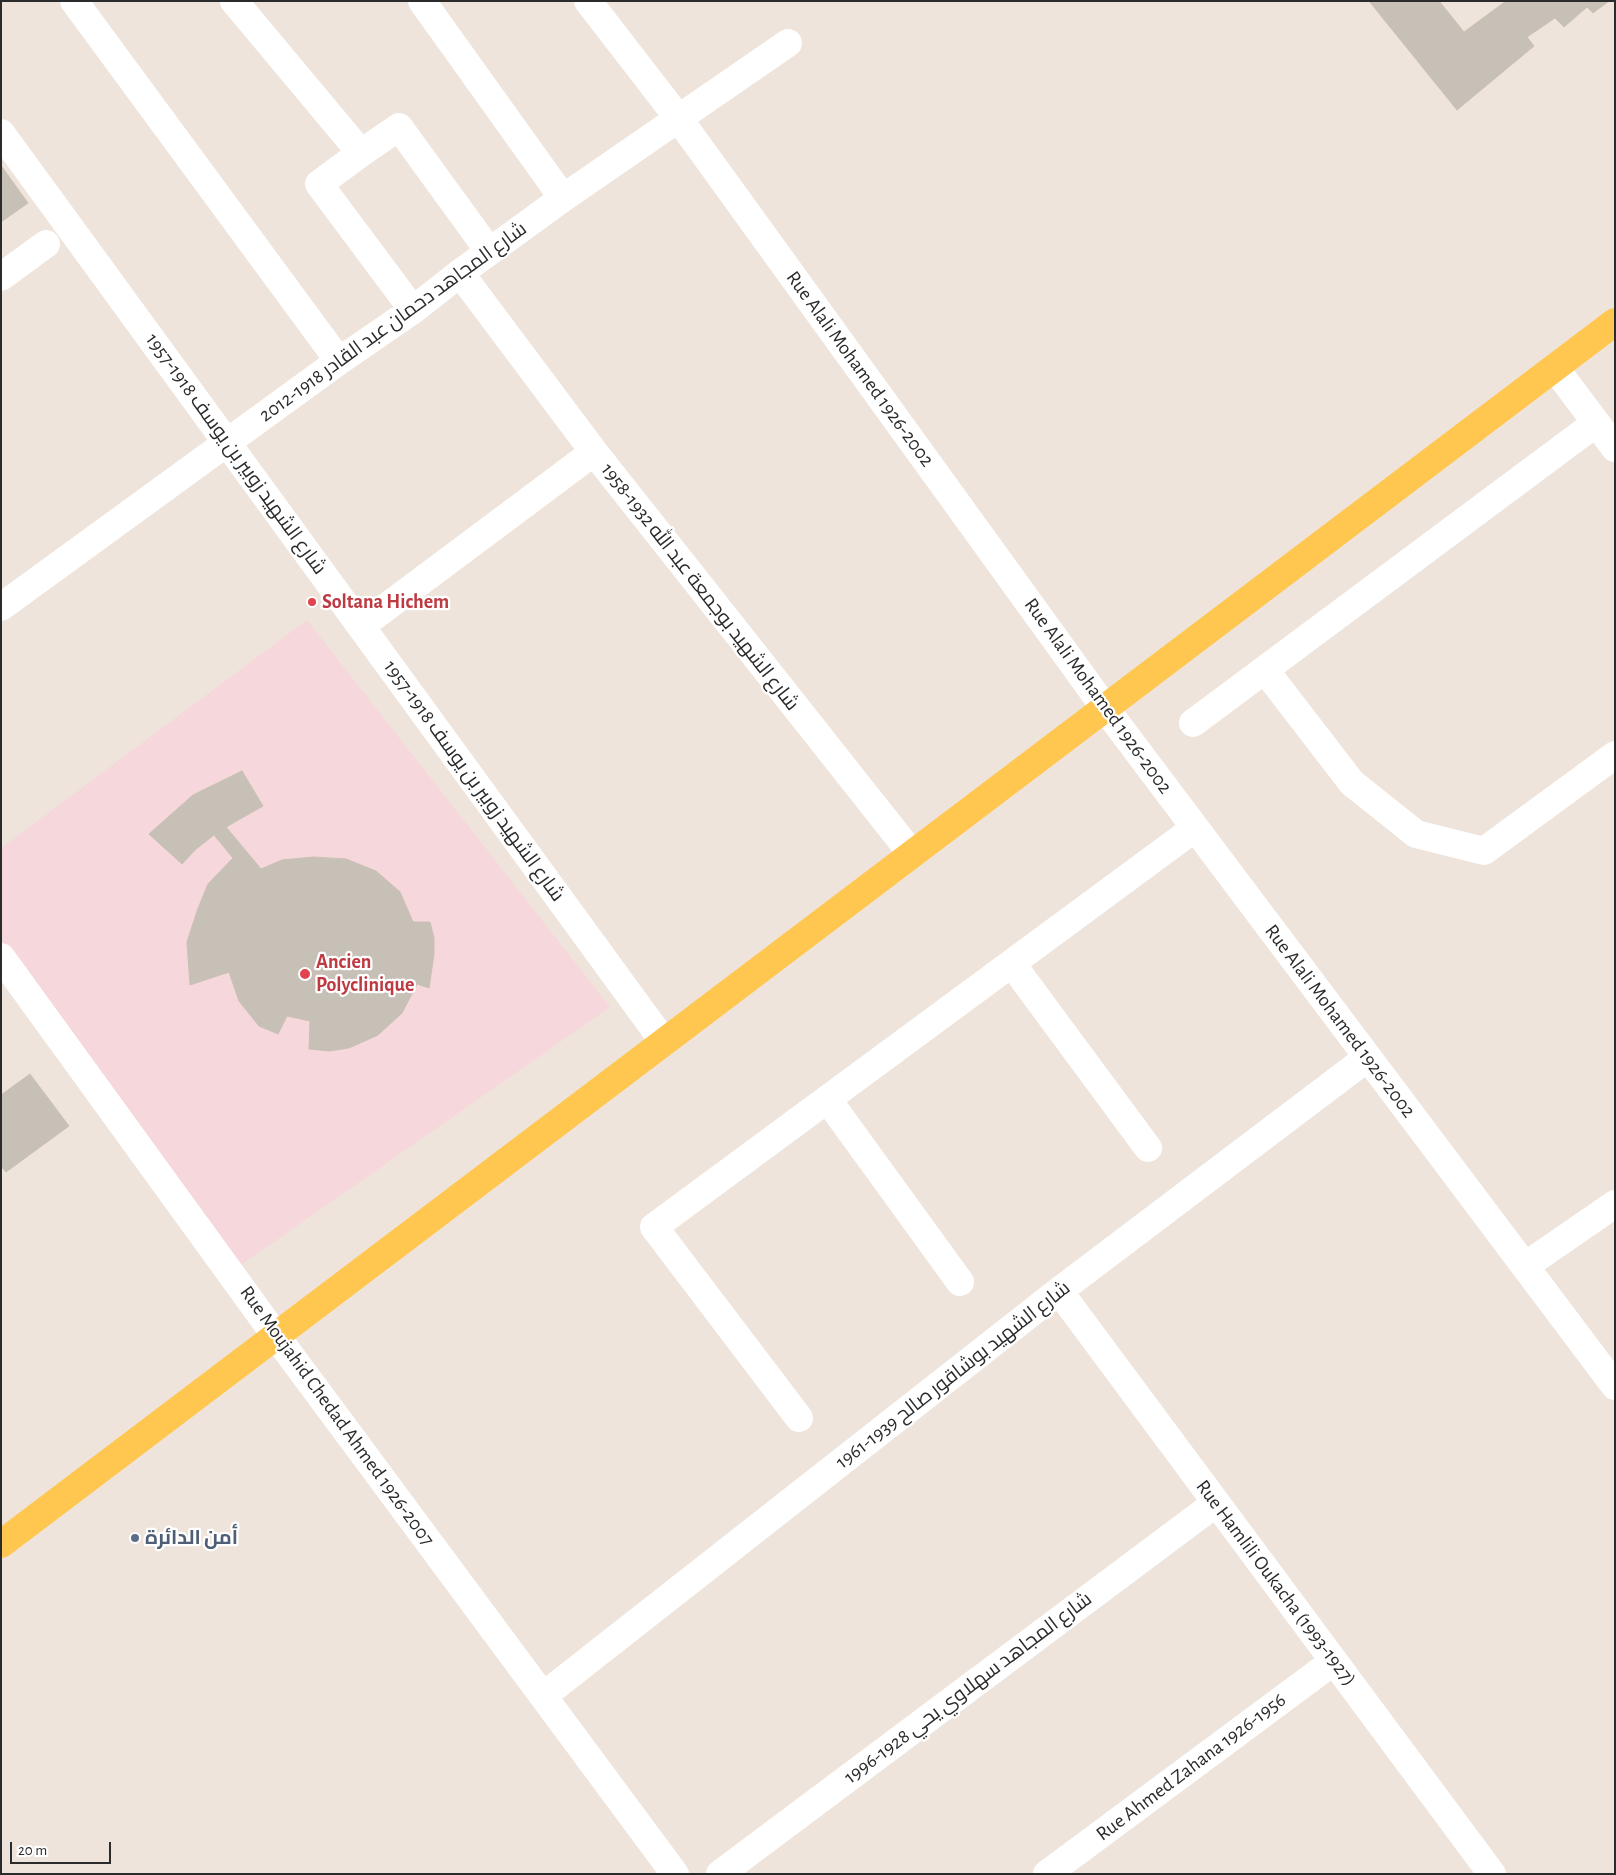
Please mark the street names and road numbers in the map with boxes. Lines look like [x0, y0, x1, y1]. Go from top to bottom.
street label: شارع المجاهد دحمان عبد القادر 1918-2012 [254, 217, 532, 427]
street label: Rue Alali Mohamed 1926-2002 [781, 266, 939, 472]
street label: شارع الشهيد زوبير بن يوسف 1918-1957 [140, 329, 332, 579]
street label: شارع الشهيد بوجمعة عبد الله 1932-1958 [596, 458, 804, 716]
street label: Rue Alali Mohamed 1926-2002 [1019, 593, 1177, 799]
street label: شارع الشهيد زوبير بن يوسف 1918-1957 [378, 656, 570, 906]
street label: Rue Alali Mohamed 1926-2002 [1259, 920, 1421, 1122]
street label: شارع الشهيد بوشاقور صالح 1939-1961 [831, 1276, 1075, 1474]
street label: Rue Moujahid Chedad Ahmed 1926-2007 [235, 1281, 439, 1551]
street label: Rue Hamlili Oukacha (1993-1927) [1191, 1475, 1361, 1691]
street label: شارع المجاهد سهلاوي يحي 1928-1996 [839, 1587, 1097, 1789]
street label: Rue Ahmed Zahana 1926-1956 [1091, 1688, 1291, 1846]

